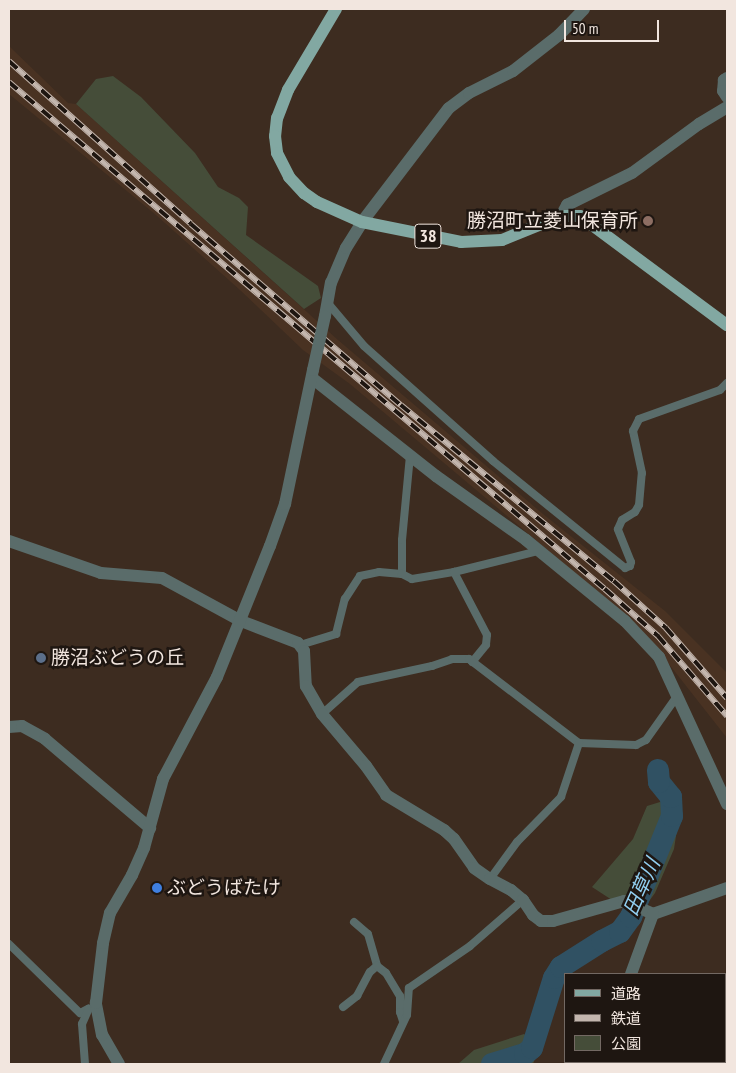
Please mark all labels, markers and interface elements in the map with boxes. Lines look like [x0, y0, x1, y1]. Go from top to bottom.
scale bar [566, 10, 661, 42]
text: 50 m [572, 19, 598, 38]
place label: 勝沼町立菱山保育所 [467, 210, 638, 232]
marker: 勝沼町立菱山保育所 [642, 215, 654, 227]
road number: 38 [414, 220, 442, 252]
place label: 勝沼ぶどうの丘 [51, 647, 184, 669]
marker: 勝沼ぶどうの丘 [35, 652, 47, 664]
water label: 田草川 [619, 855, 665, 919]
place label: ぶどうばたけ [167, 877, 281, 899]
marker: ぶどうばたけ [151, 882, 163, 894]
legend [564, 973, 726, 1063]
text: 道路 [611, 984, 641, 1003]
text: 鉄道 [611, 1009, 641, 1028]
text: 公園 [611, 1034, 641, 1053]

